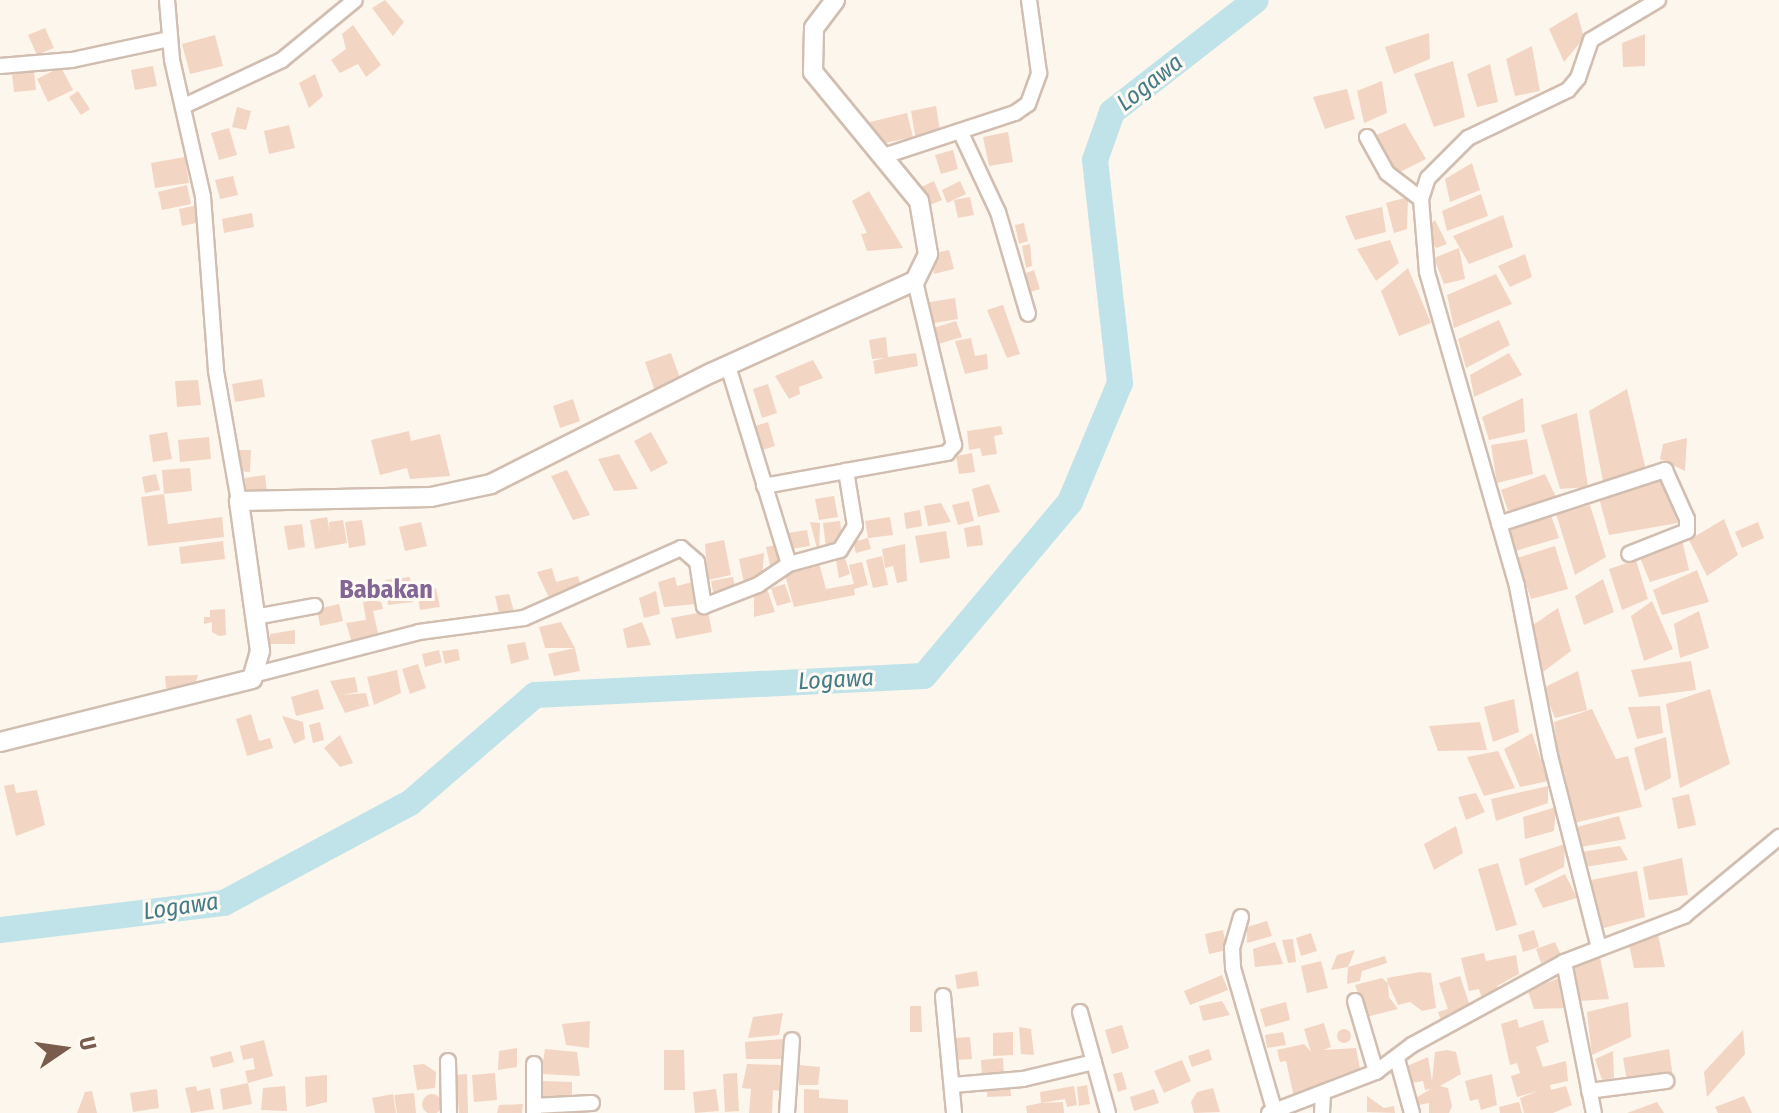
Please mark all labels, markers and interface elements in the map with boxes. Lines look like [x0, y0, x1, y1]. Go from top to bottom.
water label: Logawa [1111, 48, 1189, 118]
district label: Babakan [339, 574, 433, 606]
water label: Logawa [797, 664, 875, 696]
water label: Logawa [142, 887, 220, 927]
north arrow [24, 1009, 104, 1089]
text: U [73, 1034, 102, 1053]

